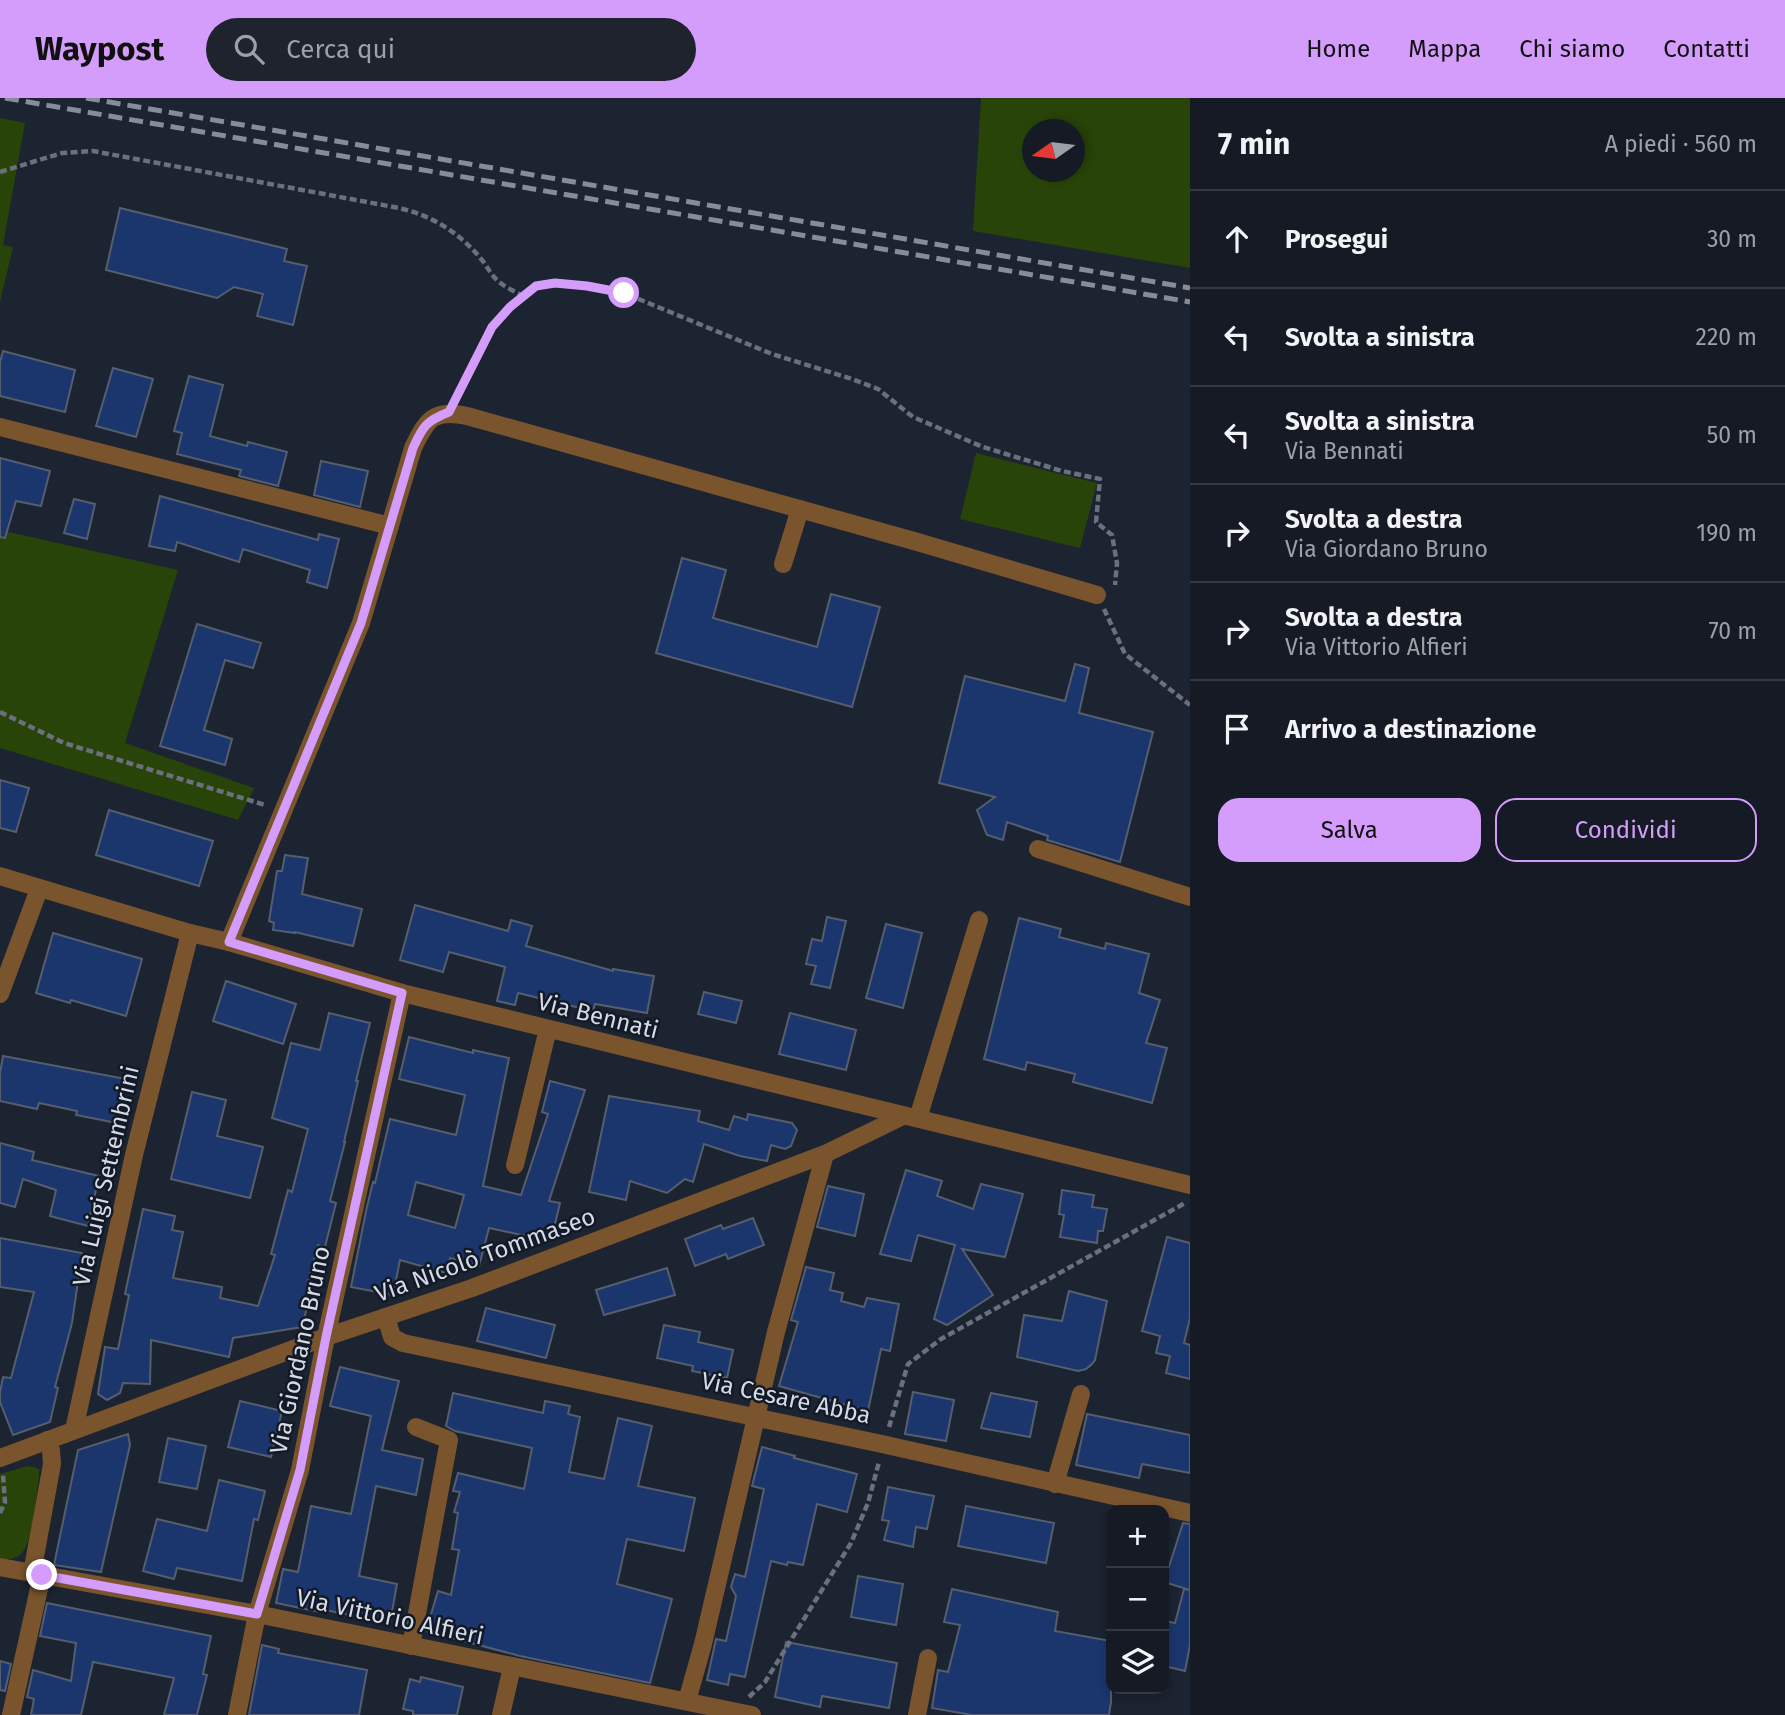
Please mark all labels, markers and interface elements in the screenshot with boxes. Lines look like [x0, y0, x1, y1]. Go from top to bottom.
search box [206, 18, 696, 81]
text: Waypost [35, 29, 164, 69]
icon: search [230, 30, 268, 68]
text: Cerca qui [286, 34, 395, 65]
text: Home [1306, 35, 1370, 63]
text: Mappa [1408, 35, 1481, 63]
text: Chi siamo [1519, 35, 1625, 63]
text: Contatti [1663, 35, 1750, 63]
north arrow [1022, 119, 1085, 182]
text: 7 min [1218, 126, 1290, 162]
text: A piedi · 560 m [1605, 130, 1757, 158]
icon: ahead [1218, 220, 1256, 258]
text: Prosegui [1285, 224, 1388, 255]
text: 30 m [1707, 225, 1757, 253]
route start [608, 277, 639, 308]
icon: left [1218, 318, 1256, 356]
text: Svolta a sinistra [1285, 322, 1475, 353]
text: 220 m [1696, 323, 1757, 351]
text: Svolta a sinistra [1285, 406, 1475, 437]
icon: left [1218, 416, 1256, 454]
text: 50 m [1707, 421, 1757, 449]
text: Via Bennati [1285, 437, 1404, 465]
text: Svolta a destra [1285, 504, 1463, 535]
icon: right [1218, 514, 1256, 552]
text: 190 m [1696, 519, 1757, 547]
text: Via Giordano Bruno [1285, 535, 1488, 563]
text: Svolta a destra [1285, 602, 1463, 633]
icon: right [1218, 612, 1256, 650]
text: 70 m [1708, 617, 1757, 645]
text: Via Vittorio Alfieri [1285, 633, 1468, 661]
icon: arrive [1218, 710, 1256, 748]
text: Arrivo a destinazione [1285, 714, 1536, 745]
button: Salva [1218, 798, 1481, 862]
button: Condividi [1495, 798, 1757, 862]
street label: Via Bennati [535, 987, 661, 1045]
street label: Via Luigi Settembrini [67, 1063, 145, 1289]
street label: Via Nicolò Tommaseo [371, 1202, 599, 1308]
street label: Via Giordano Bruno [264, 1244, 336, 1456]
street label: Via Cesare Abba [699, 1366, 873, 1430]
map controls [1106, 1505, 1169, 1694]
button: + [1106, 1505, 1169, 1568]
route end [26, 1559, 57, 1590]
button: − [1106, 1568, 1169, 1631]
street label: Via Vittorio Alfieri [294, 1583, 486, 1651]
button: layers [1106, 1631, 1169, 1694]

